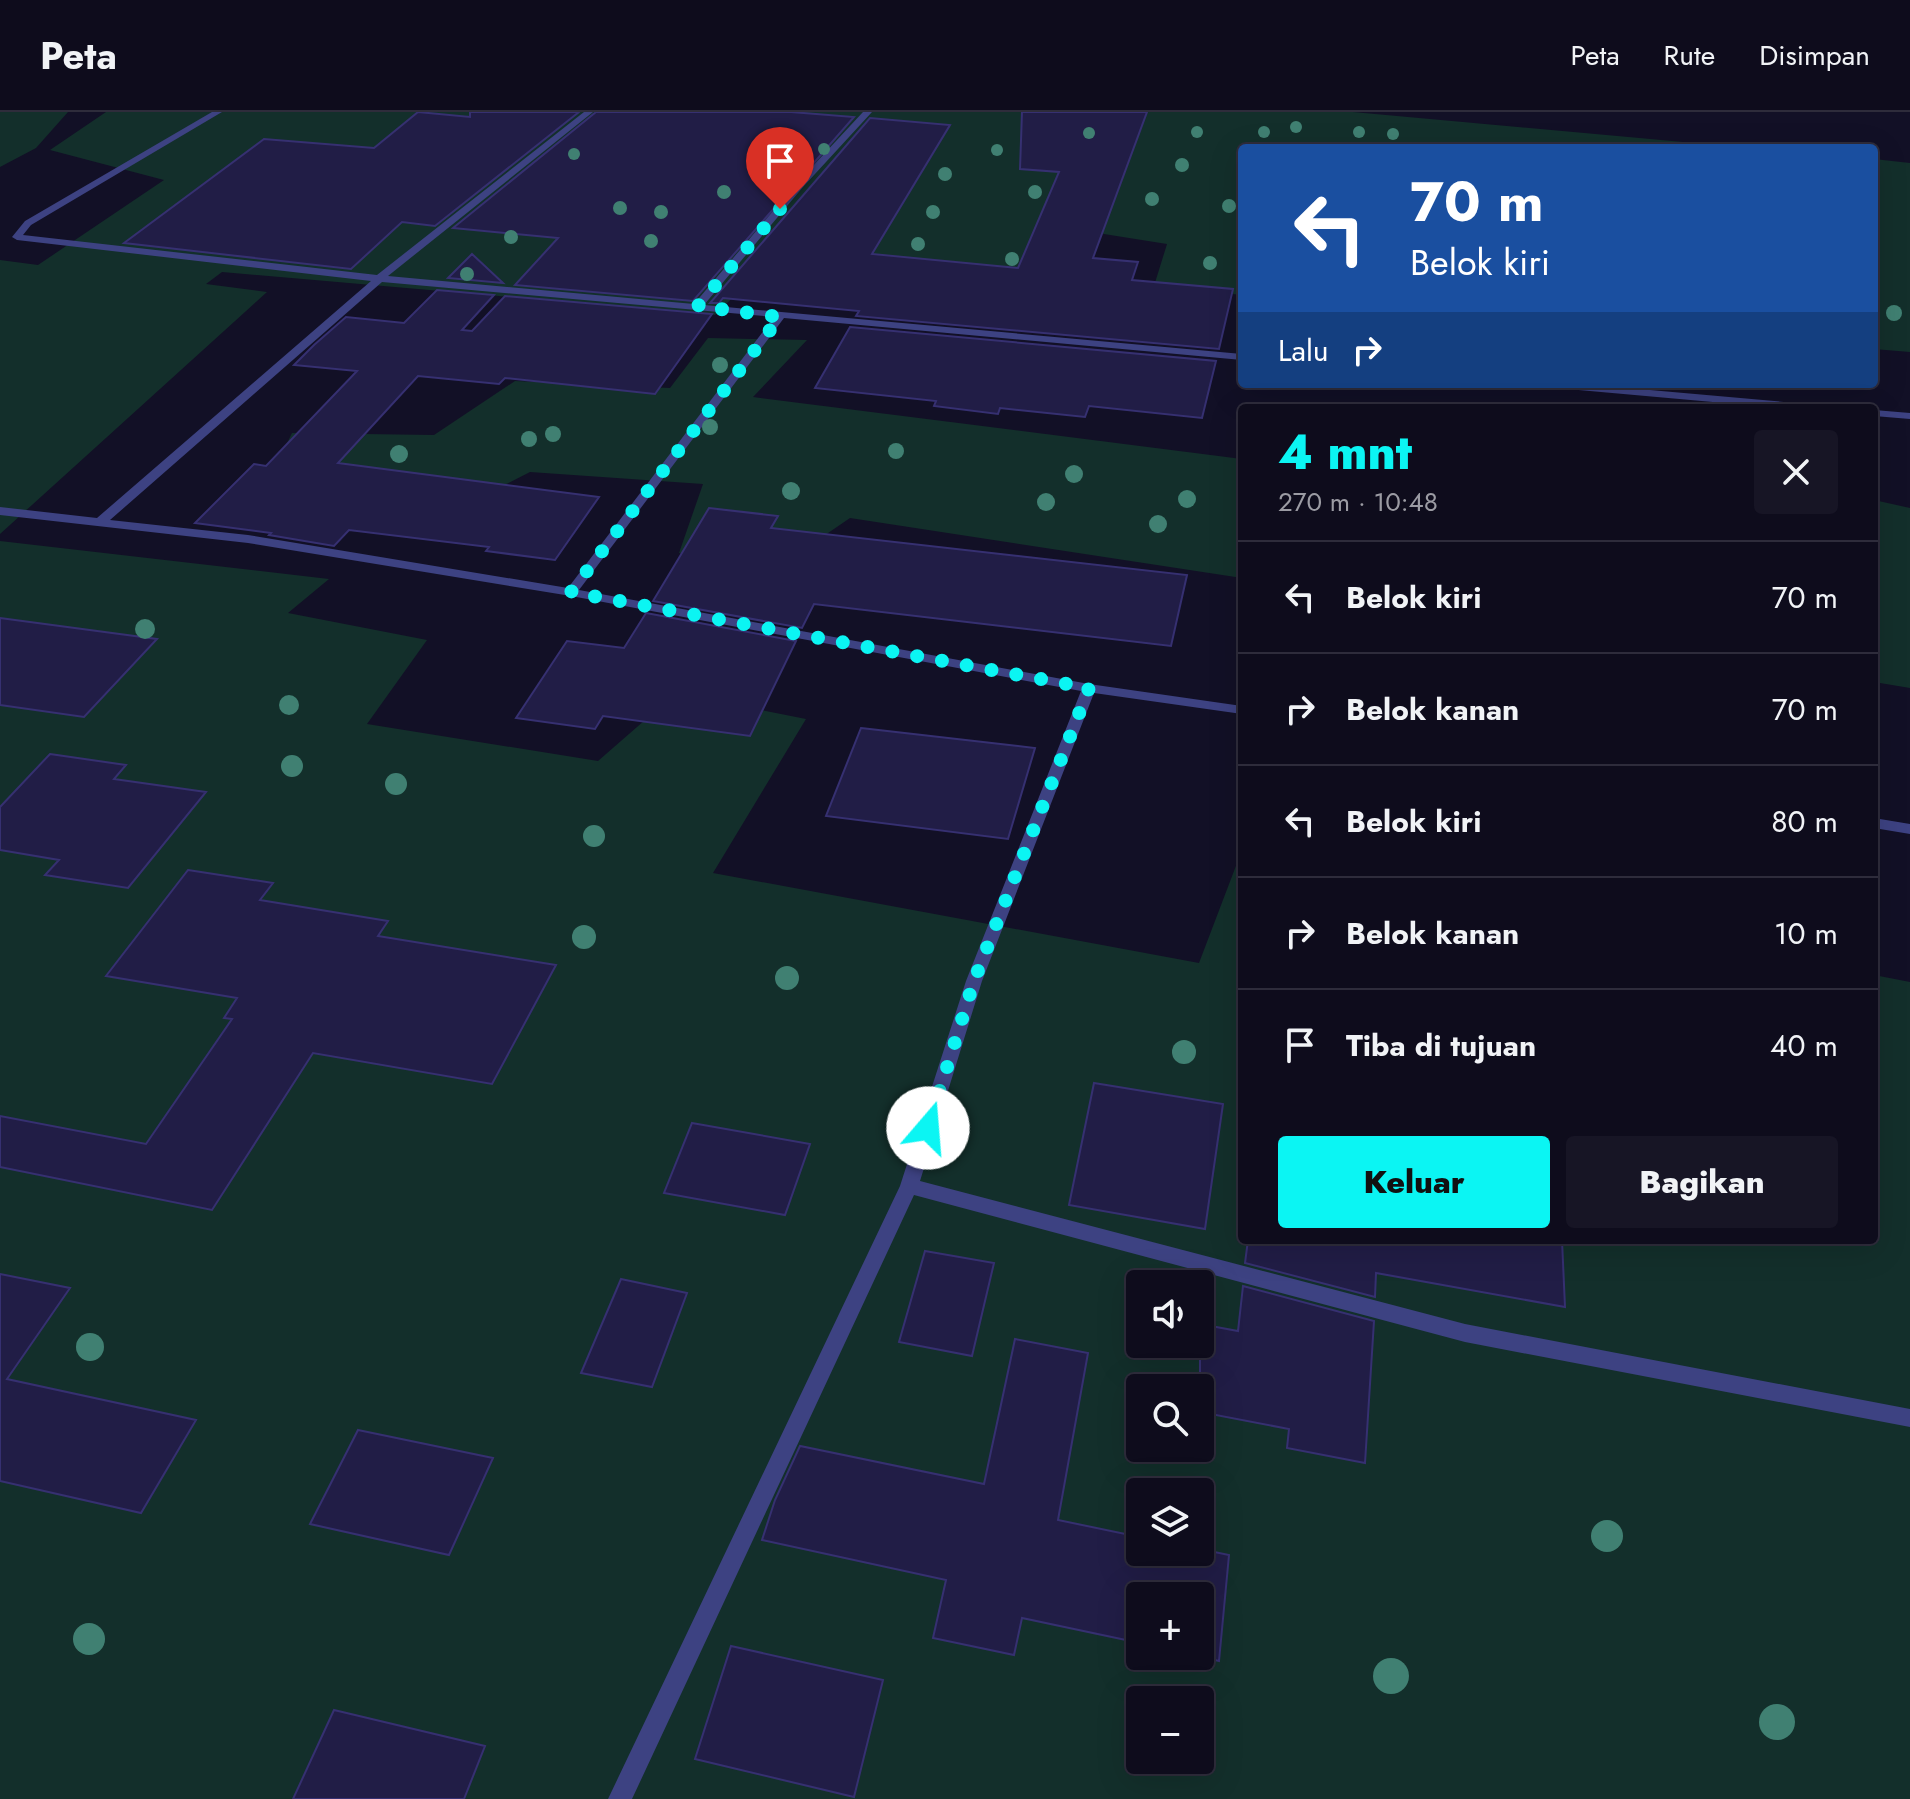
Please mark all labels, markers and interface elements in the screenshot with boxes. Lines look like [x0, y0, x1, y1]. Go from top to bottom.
text: Peta [40, 28, 117, 83]
text: Peta [1570, 35, 1620, 76]
text: Rute [1664, 35, 1715, 76]
text: Disimpan [1759, 35, 1870, 76]
pin [746, 127, 814, 209]
icon: arrive [758, 139, 802, 183]
text: 70 m [1410, 161, 1544, 242]
icon: left [1278, 176, 1382, 280]
text: Belok kiri [1410, 236, 1550, 288]
icon: right [1345, 328, 1389, 372]
text: Lalu [1278, 329, 1329, 372]
text: 4 mnt [1278, 418, 1412, 487]
button: close [1754, 430, 1838, 514]
text: 270 m · 10:48 [1278, 483, 1438, 521]
icon: left [1278, 575, 1322, 619]
text: Belok kiri [1346, 576, 1481, 619]
text: 70 m [1772, 576, 1838, 619]
icon: right [1278, 687, 1322, 731]
text: Belok kanan [1346, 688, 1519, 731]
text: 70 m [1772, 688, 1838, 731]
icon: left [1278, 799, 1322, 843]
text: Belok kiri [1346, 800, 1481, 843]
text: 80 m [1771, 800, 1838, 843]
icon: right [1278, 911, 1322, 955]
text: Belok kanan [1346, 912, 1519, 955]
text: 10 m [1774, 912, 1838, 955]
icon: arrive [1278, 1023, 1322, 1067]
text: Tiba di tujuan [1346, 1024, 1536, 1067]
text: 40 m [1770, 1024, 1838, 1067]
position arrow [886, 1086, 970, 1170]
button: Keluar [1278, 1136, 1550, 1228]
button: Bagikan [1566, 1136, 1838, 1228]
map controls [1126, 1270, 1214, 1774]
button: sound [1126, 1270, 1214, 1358]
button: search [1126, 1374, 1214, 1462]
button: layers [1126, 1478, 1214, 1566]
button: + [1126, 1582, 1214, 1670]
button: − [1126, 1686, 1214, 1774]

